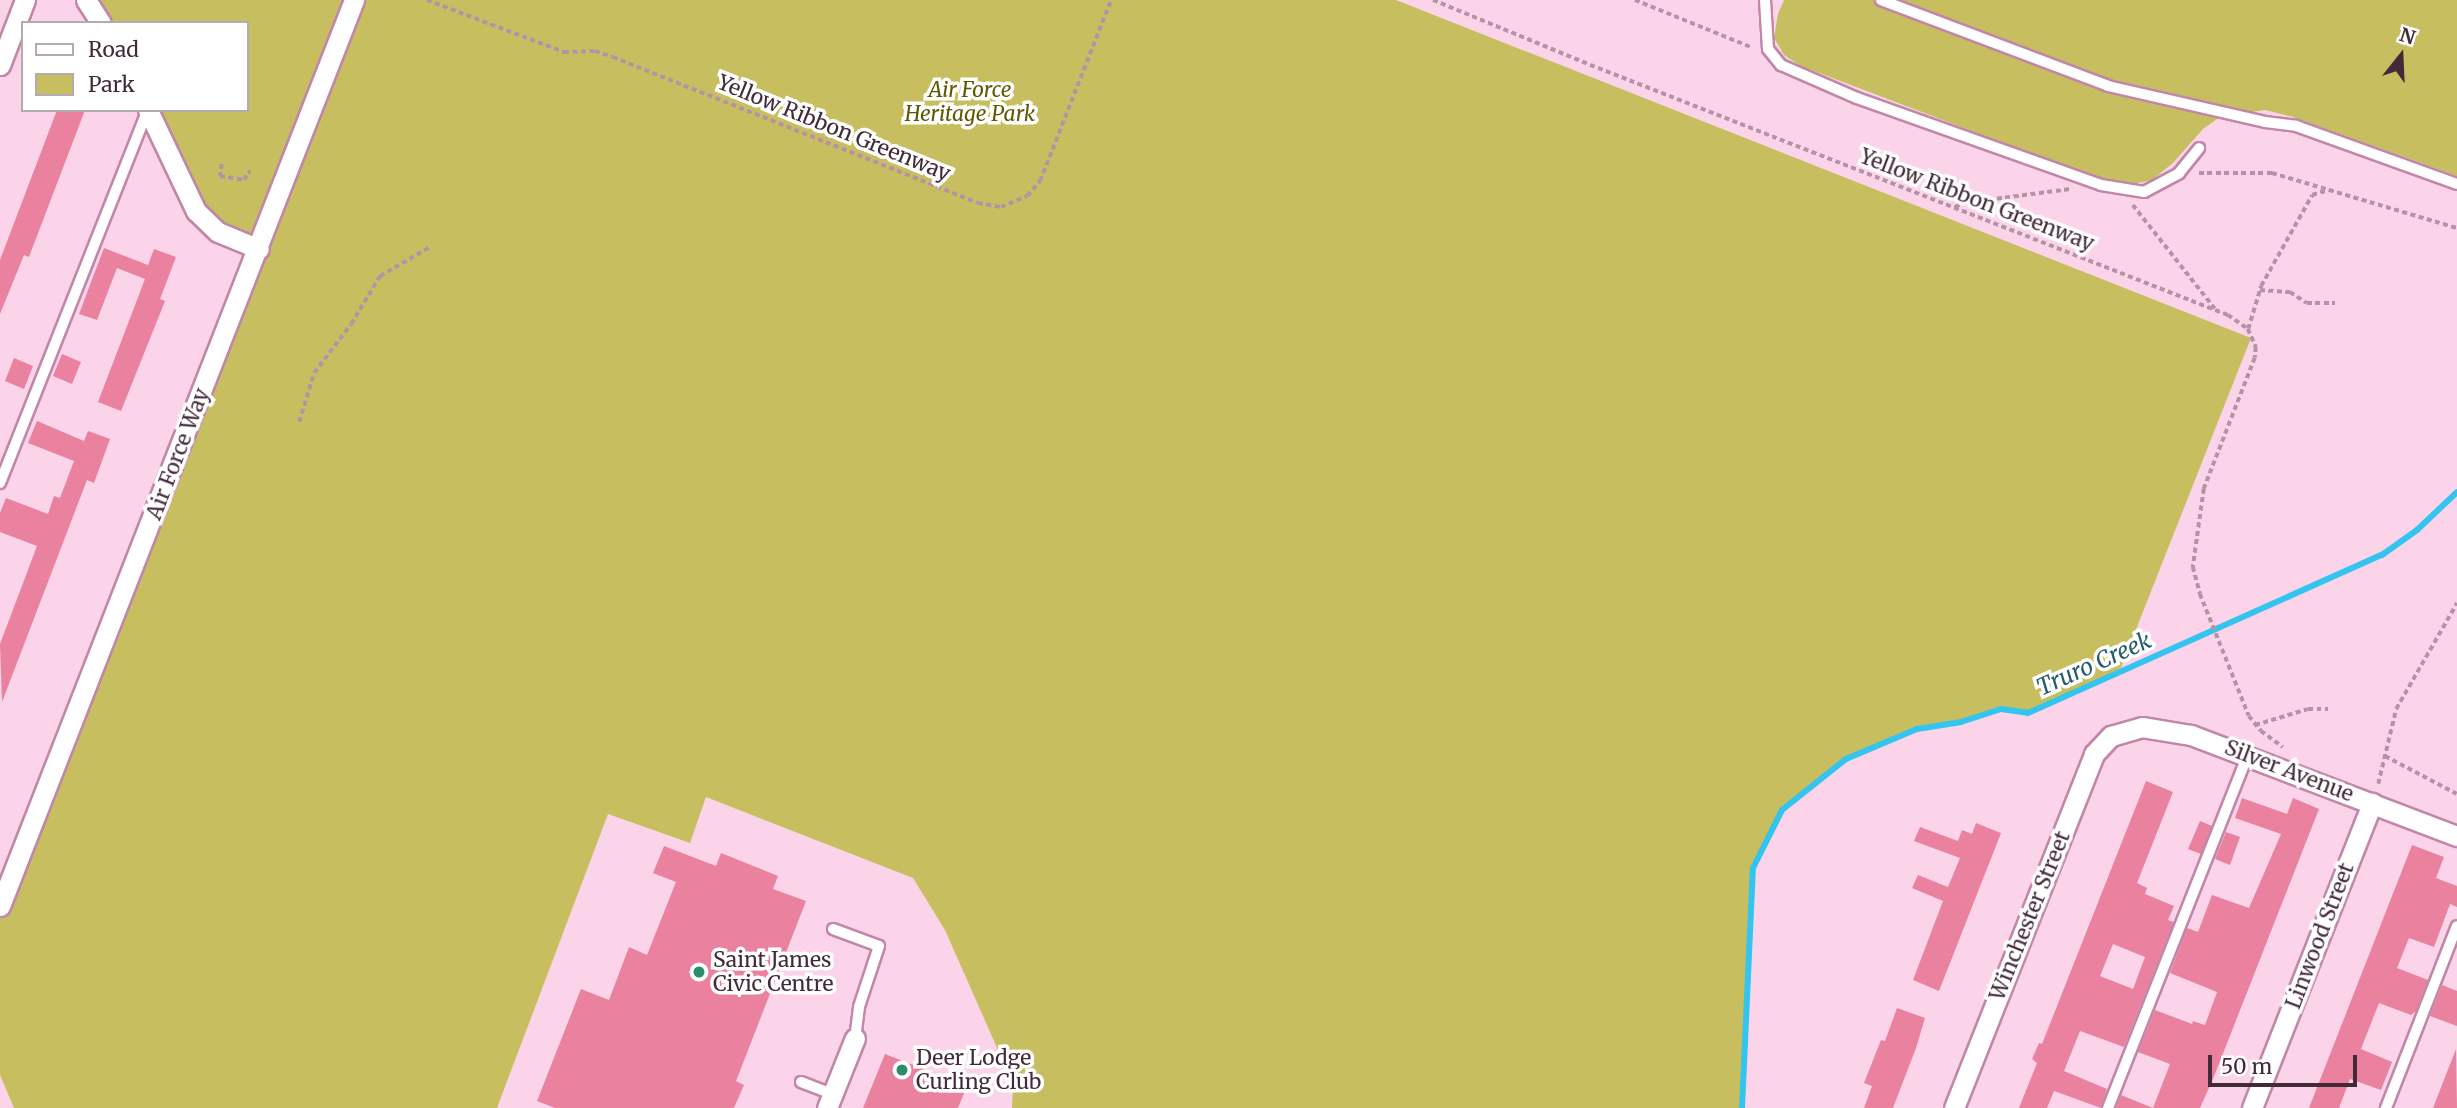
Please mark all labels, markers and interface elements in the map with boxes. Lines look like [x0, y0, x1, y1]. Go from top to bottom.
legend [21, 21, 248, 112]
north arrow [2366, 21, 2436, 91]
text: N [2397, 22, 2418, 50]
text: Road [88, 36, 139, 63]
street label: Yellow Ribbon Greenway [714, 70, 954, 186]
text: Park [88, 71, 135, 98]
park label: Air Force Heritage Park [905, 77, 1035, 127]
street label: Yellow Ribbon Greenway [1856, 144, 2098, 256]
street label: Air Force Way [141, 385, 215, 523]
water label: Truro Creek [2032, 626, 2156, 702]
street label: Silver Avenue [2221, 735, 2357, 807]
street label: Winchester Street [1985, 828, 2075, 1004]
street label: Linwood Street [2281, 860, 2359, 1012]
place label: Saint James Civic Centre [713, 947, 833, 997]
marker: Saint James Civic Centre [691, 964, 707, 980]
scale bar [2212, 1042, 2361, 1086]
place label: Deer Lodge Curling Club [916, 1045, 1041, 1095]
text: 50 m [2221, 1053, 2272, 1080]
marker: Deer Lodge Curling Club [894, 1062, 910, 1078]

